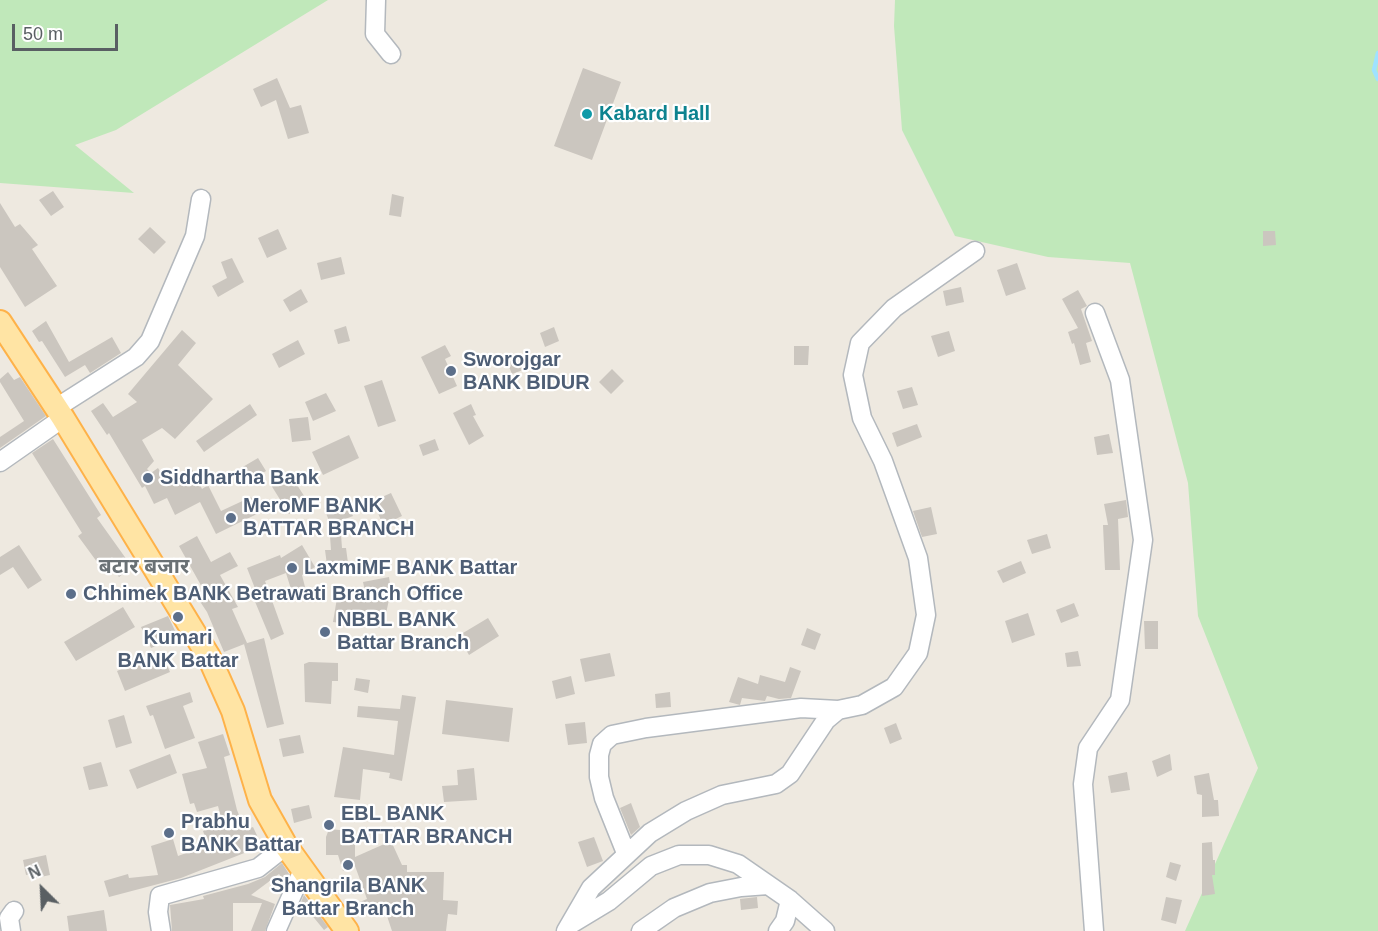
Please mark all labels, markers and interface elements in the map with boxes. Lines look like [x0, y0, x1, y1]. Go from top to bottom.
scale bar [15, 12, 122, 50]
text: 50 m [23, 24, 63, 44]
place label: Kabard Hall [599, 102, 710, 126]
marker: Kabard Hall [580, 107, 594, 121]
place label: Sworojgar BANK BIDUR [463, 348, 590, 395]
marker: Sworojgar BANK BIDUR [444, 364, 458, 378]
place label: Siddhartha Bank [160, 466, 319, 490]
marker: Siddhartha Bank [141, 471, 155, 485]
place label: MeroMF BANK BATTAR BRANCH [243, 494, 414, 541]
marker: MeroMF BANK BATTAR BRANCH [224, 511, 238, 525]
district label: बटार बजार [99, 554, 189, 580]
place label: LaxmiMF BANK Battar [304, 556, 517, 580]
marker: LaxmiMF BANK Battar [285, 561, 299, 575]
place label: Chhimek BANK Betrawati Branch Office [83, 582, 463, 606]
marker: Chhimek BANK Betrawati Branch Office [64, 587, 78, 601]
place label: NBBL BANK Battar Branch [337, 608, 469, 655]
marker: Kumari BANK Battar [171, 610, 185, 624]
marker: NBBL BANK Battar Branch [318, 625, 332, 639]
place label: Kumari BANK Battar [117, 626, 239, 673]
place label: EBL BANK BATTAR BRANCH [341, 802, 512, 849]
place label: Prabhu BANK Battar [181, 810, 302, 857]
marker: EBL BANK BATTAR BRANCH [322, 818, 336, 832]
marker: Prabhu BANK Battar [162, 826, 176, 840]
marker: Shangrila BANK Battar Branch [341, 858, 355, 872]
north arrow [12, 859, 72, 919]
text: N [26, 862, 43, 882]
place label: Shangrila BANK Battar Branch [271, 874, 425, 921]

